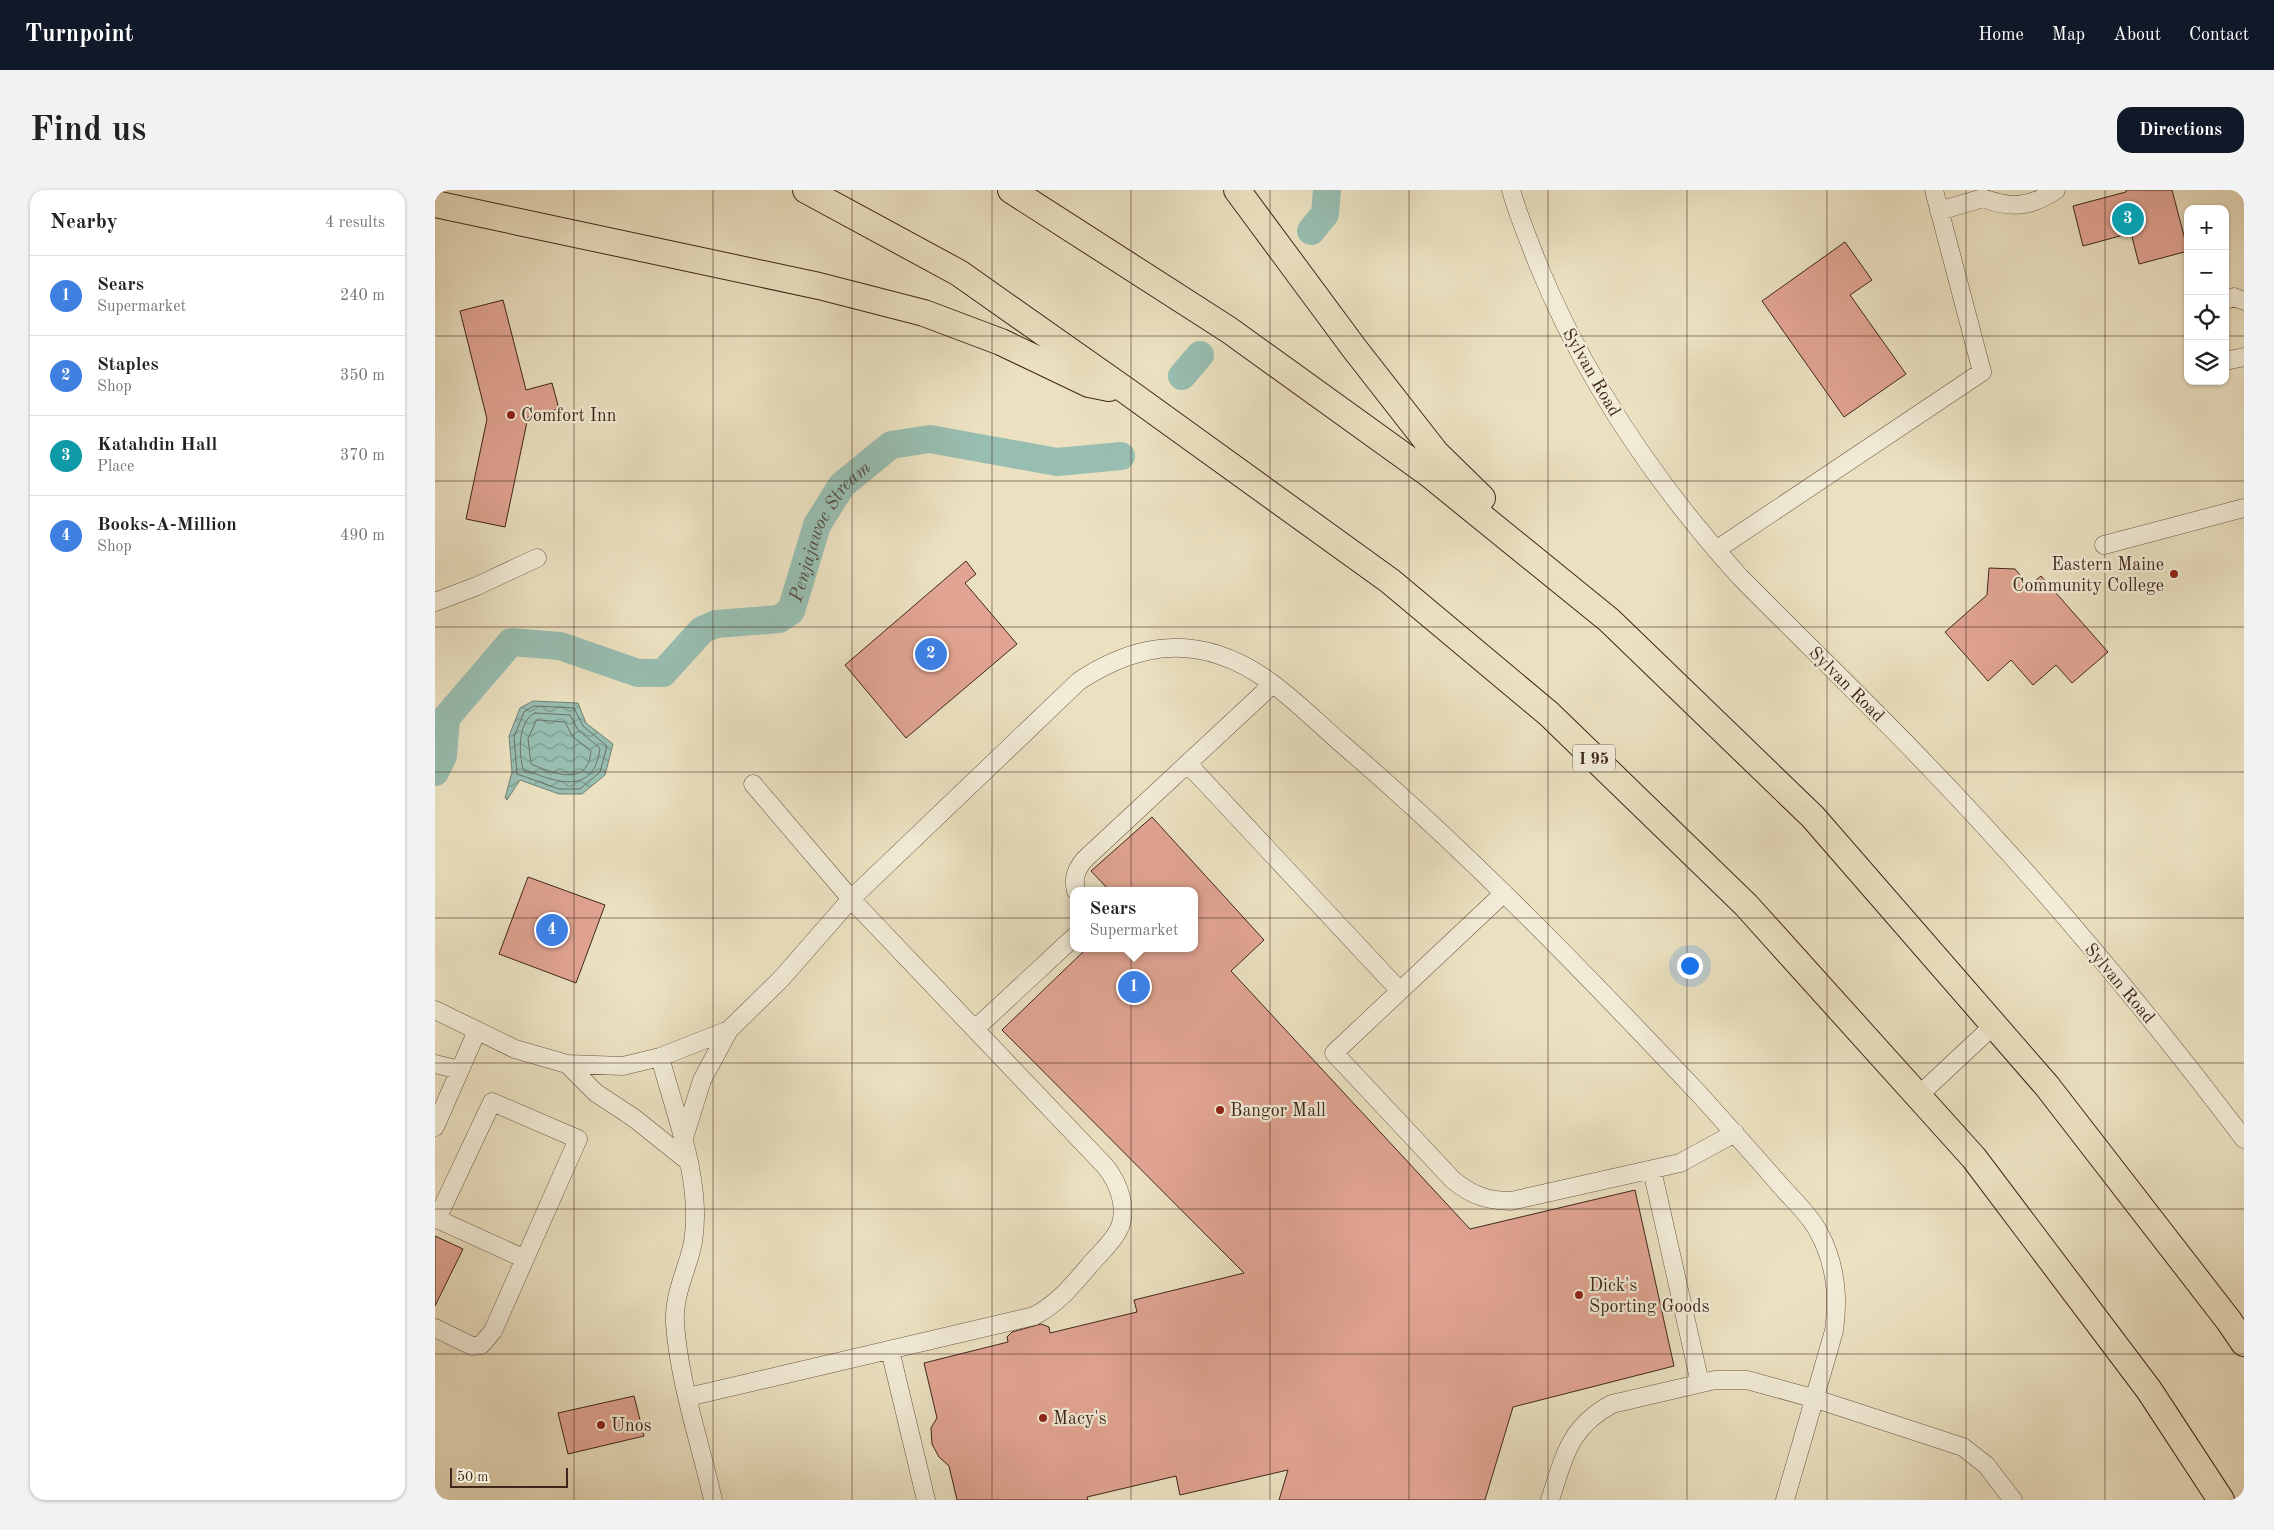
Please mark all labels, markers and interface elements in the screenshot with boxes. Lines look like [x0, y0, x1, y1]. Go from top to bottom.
text: Turnpoint [25, 23, 133, 47]
text: Home [1978, 26, 2024, 44]
text: Map [2052, 26, 2085, 44]
text: About [2113, 26, 2161, 44]
text: Contact [2189, 26, 2249, 44]
button: Directions [2117, 107, 2244, 153]
text: Find us [30, 113, 146, 148]
pin: 3 [2112, 200, 2144, 238]
map controls [2184, 205, 2229, 385]
button: + [2184, 205, 2229, 250]
text: Nearby [50, 212, 118, 233]
text: 4 results [325, 215, 385, 231]
button: − [2184, 250, 2229, 295]
text: Sears [97, 276, 144, 295]
text: 1 [61, 288, 71, 304]
text: 240 m [340, 288, 385, 304]
button: locate [2184, 295, 2229, 340]
text: Supermarket [97, 299, 186, 315]
street label: Sylvan Road [1559, 325, 1623, 420]
button: layers [2184, 340, 2229, 385]
text: Staples [97, 356, 159, 375]
text: 2 [61, 368, 71, 384]
text: 350 m [340, 368, 385, 384]
text: Shop [97, 379, 132, 395]
place label: Comfort Inn [521, 407, 617, 425]
marker: Comfort Inn [505, 409, 517, 421]
text: Katahdin Hall [97, 436, 217, 455]
text: 3 [61, 448, 71, 464]
text: 370 m [340, 448, 385, 464]
text: Place [97, 459, 134, 475]
water label: Penjajawoc Stream [787, 459, 875, 605]
text: Books-A-Million [97, 516, 237, 535]
text: 4 [61, 528, 71, 544]
text: 490 m [340, 528, 385, 544]
text: Shop [97, 539, 132, 555]
place label: Eastern Maine Community College [2012, 556, 2164, 595]
marker: Eastern Maine Community College [2168, 568, 2180, 580]
pin: 2 [915, 635, 947, 673]
street label: Sylvan Road [1805, 644, 1887, 726]
road number: I 95 [1573, 744, 1615, 772]
popup [1070, 887, 1198, 952]
text: Sears [1089, 900, 1136, 919]
pin: 4 [536, 911, 568, 949]
text: Supermarket [1089, 923, 1179, 939]
street label: Sylvan Road [2081, 940, 2158, 1027]
your location [1677, 953, 1703, 979]
pin: 1 [1118, 968, 1150, 1006]
place label: Bangor Mall [1230, 1102, 1326, 1120]
marker: Bangor Mall [1214, 1104, 1226, 1116]
place label: Dick's Sporting Goods [1589, 1277, 1710, 1316]
marker: Dick's Sporting Goods [1573, 1289, 1585, 1301]
place label: Macy's [1053, 1410, 1107, 1428]
marker: Macy's [1037, 1412, 1049, 1424]
place label: Unos [611, 1417, 652, 1435]
marker: Unos [595, 1419, 607, 1431]
scale bar [450, 1465, 567, 1488]
text: 50 m [457, 1470, 488, 1484]

